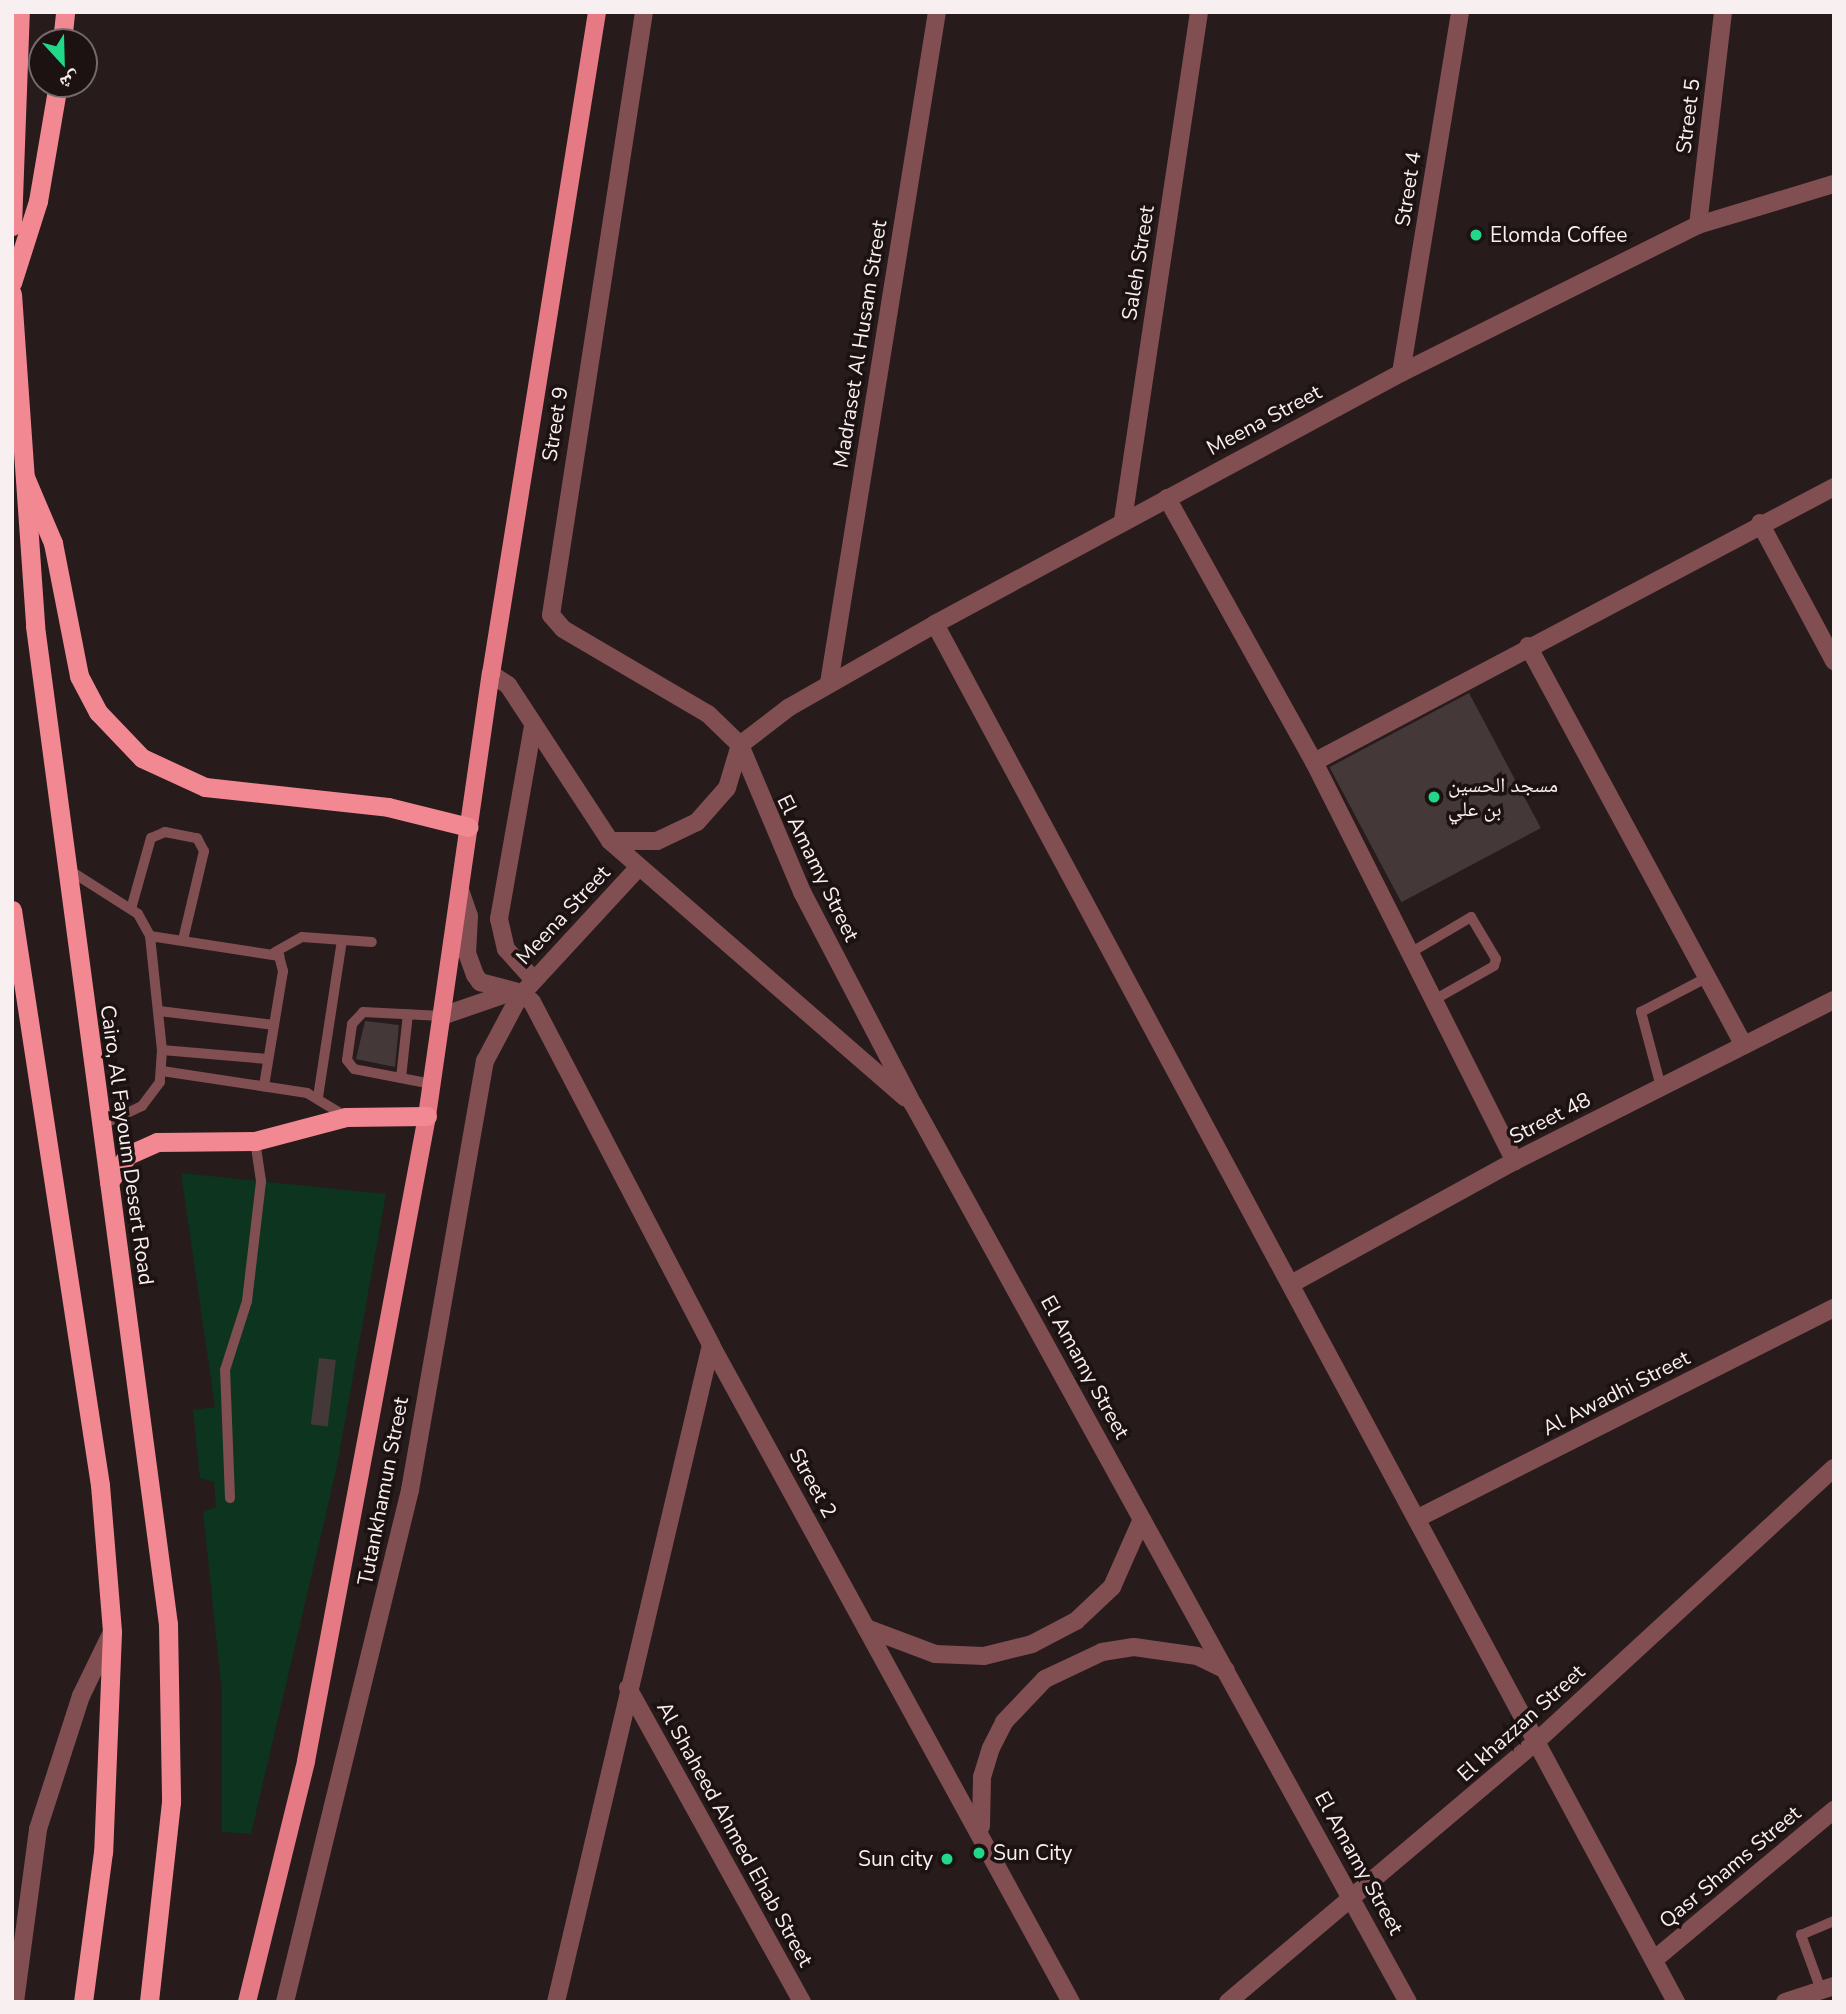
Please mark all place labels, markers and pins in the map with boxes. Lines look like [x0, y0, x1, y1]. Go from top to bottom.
place label: Elomda Coffee [1490, 222, 1627, 248]
marker: Elomda Coffee [1468, 227, 1484, 243]
place label: مسجد الحسين بن علي [1448, 772, 1558, 822]
marker: مسجد الحسين بن علي [1426, 789, 1442, 805]
place label: Sun City [993, 1840, 1072, 1866]
marker: Sun City [971, 1845, 987, 1861]
place label: Sun city [858, 1846, 933, 1872]
marker: Sun city [939, 1851, 955, 1867]

